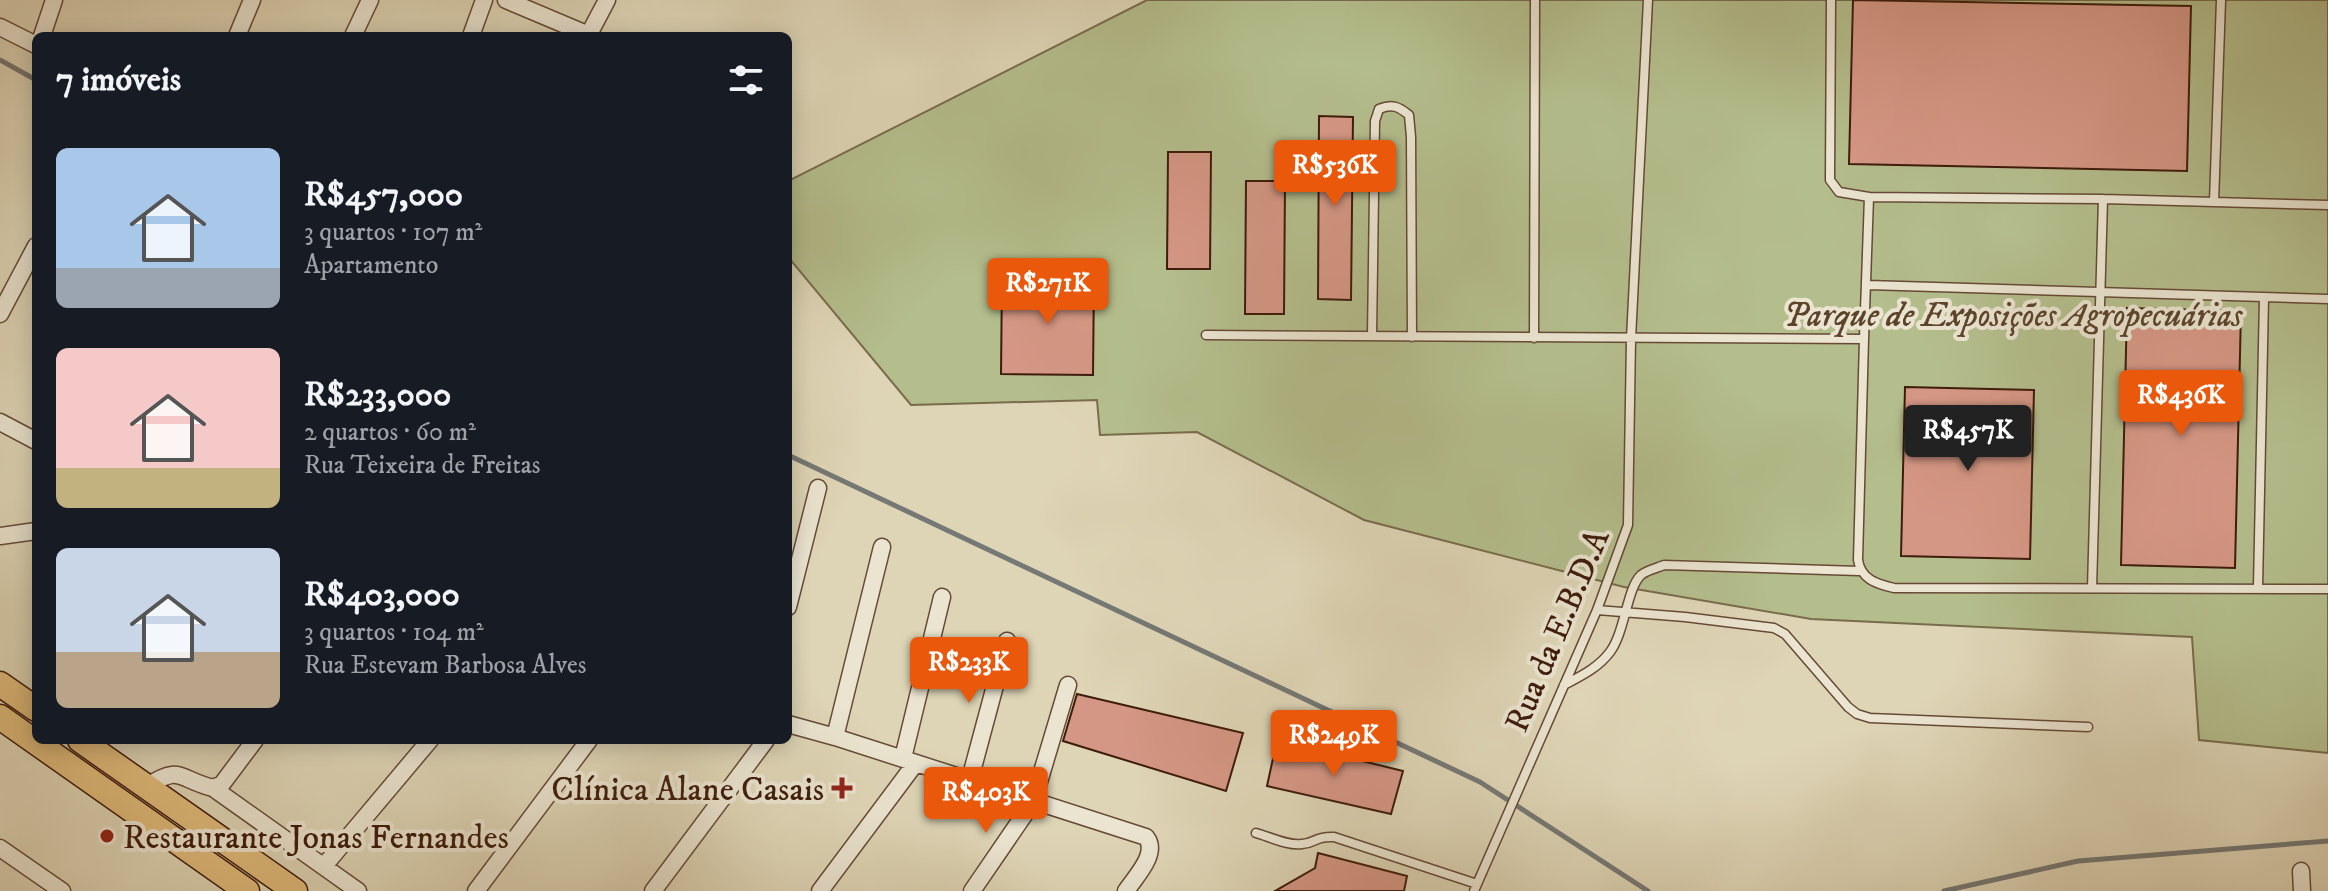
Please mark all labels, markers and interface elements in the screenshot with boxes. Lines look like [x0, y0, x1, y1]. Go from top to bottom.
icon: filters [724, 58, 768, 102]
text: 7 imóveis [56, 59, 181, 101]
pin: R$536K [1270, 140, 1400, 208]
text: R$536K [1292, 149, 1378, 182]
text: R$457,000 [304, 174, 463, 216]
icon: home [120, 180, 216, 276]
text: 3 quartos · 107 m² [304, 216, 482, 249]
text: Apartamento [304, 249, 438, 282]
pin: R$271K [983, 258, 1113, 326]
text: R$271K [1005, 267, 1091, 300]
park label: Parque de Exposições Agropecuárias [1784, 295, 2243, 337]
pin: R$436K [2116, 370, 2246, 438]
text: R$233,000 [304, 374, 451, 416]
text: R$436K [2137, 379, 2225, 412]
icon: home [120, 380, 216, 476]
pin: R$457K [1903, 405, 2033, 473]
text: R$457K [1922, 414, 2014, 447]
text: 2 quartos · 60 m² [304, 416, 476, 449]
text: Rua Teixeira de Freitas [304, 449, 541, 482]
street label: Rua da E.B.D.A [1496, 523, 1620, 739]
text: R$403,000 [304, 574, 460, 616]
icon: home [120, 580, 216, 676]
text: 3 quartos · 104 m² [304, 616, 484, 649]
pin: R$233K [904, 637, 1034, 705]
text: R$233K [928, 646, 1010, 679]
text: Rua Estevam Barbosa Alves [304, 649, 587, 682]
pin: R$249K [1269, 710, 1399, 778]
text: R$249K [1289, 719, 1379, 752]
pin: R$403K [921, 767, 1051, 835]
place label: Clínica Alane Casais [551, 769, 824, 811]
text: R$403K [942, 776, 1030, 809]
marker: Clínica Alane Casais [831, 777, 853, 799]
place label: Restaurante Jonas Fernandes [123, 817, 509, 859]
marker: Restaurante Jonas Fernandes [98, 827, 116, 845]

